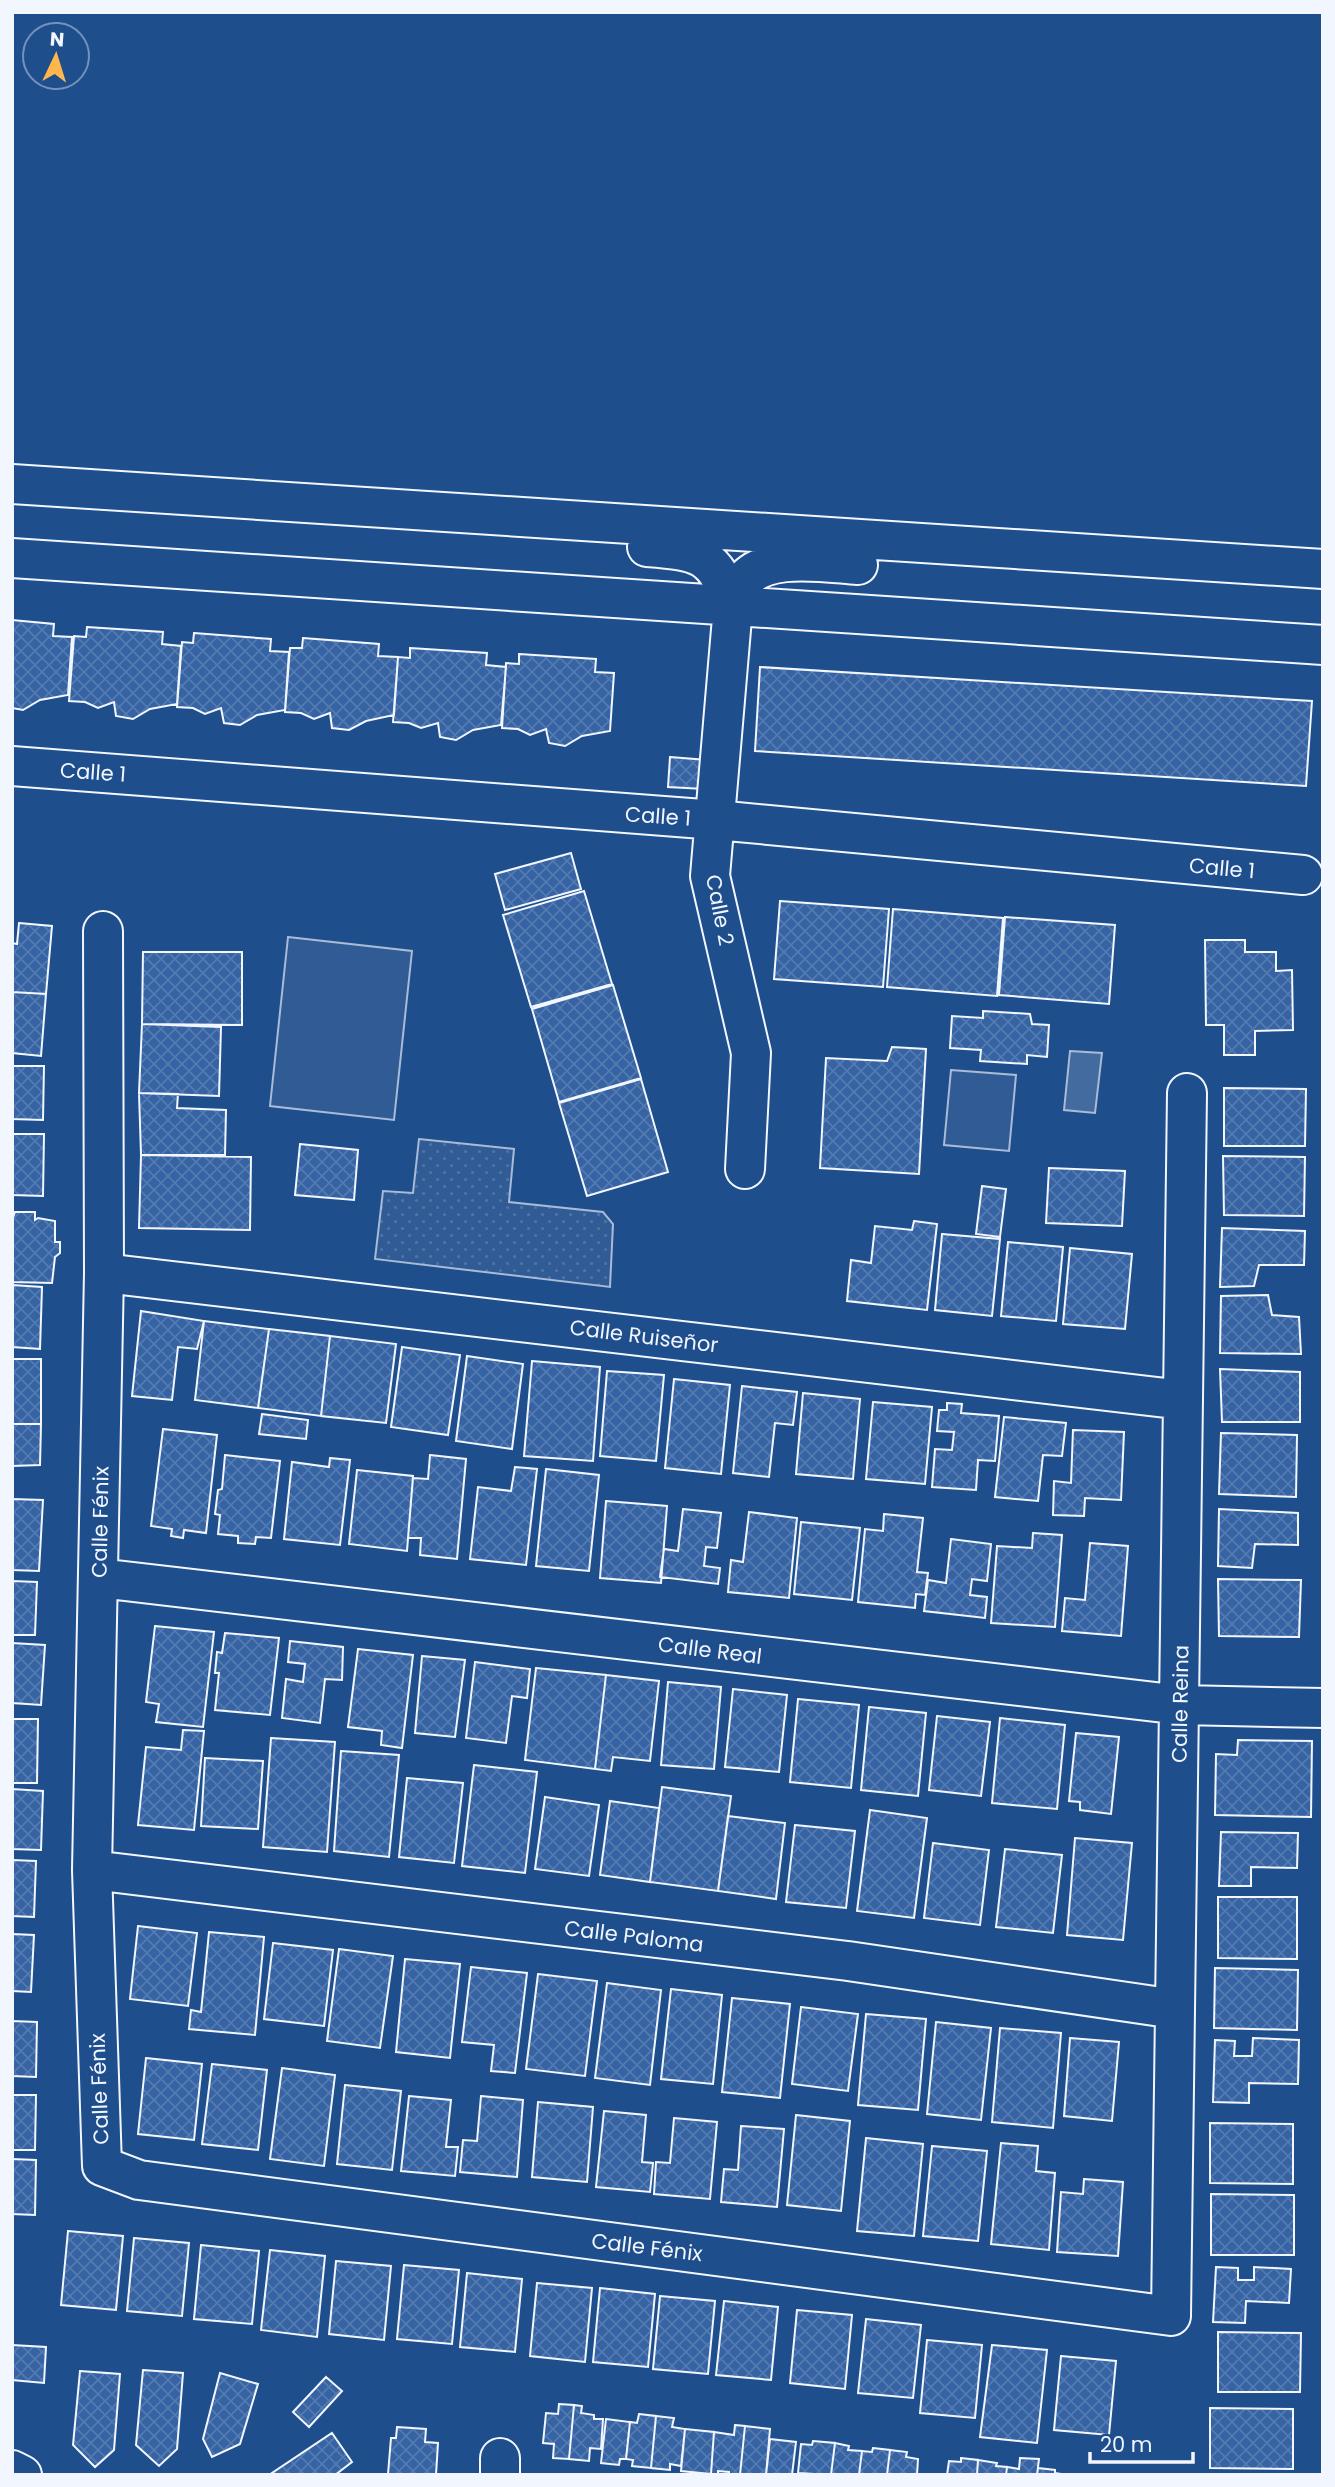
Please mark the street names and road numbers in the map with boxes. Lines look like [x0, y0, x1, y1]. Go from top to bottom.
street label: Calle 1 [59, 755, 127, 789]
street label: Calle 1 [624, 799, 692, 833]
street label: Calle 1 [1188, 851, 1256, 885]
street label: Calle 2 [699, 872, 741, 948]
street label: Calle Ruiseñor [568, 1313, 720, 1360]
street label: Calle Fénix [85, 1466, 115, 1578]
street label: Calle Real [656, 1629, 764, 1671]
street label: Calle Reina [1164, 1645, 1196, 1763]
street label: Calle Paloma [563, 1913, 705, 1959]
street label: Calle Fénix [83, 2033, 115, 2145]
street label: Calle Fénix [590, 2226, 704, 2268]

